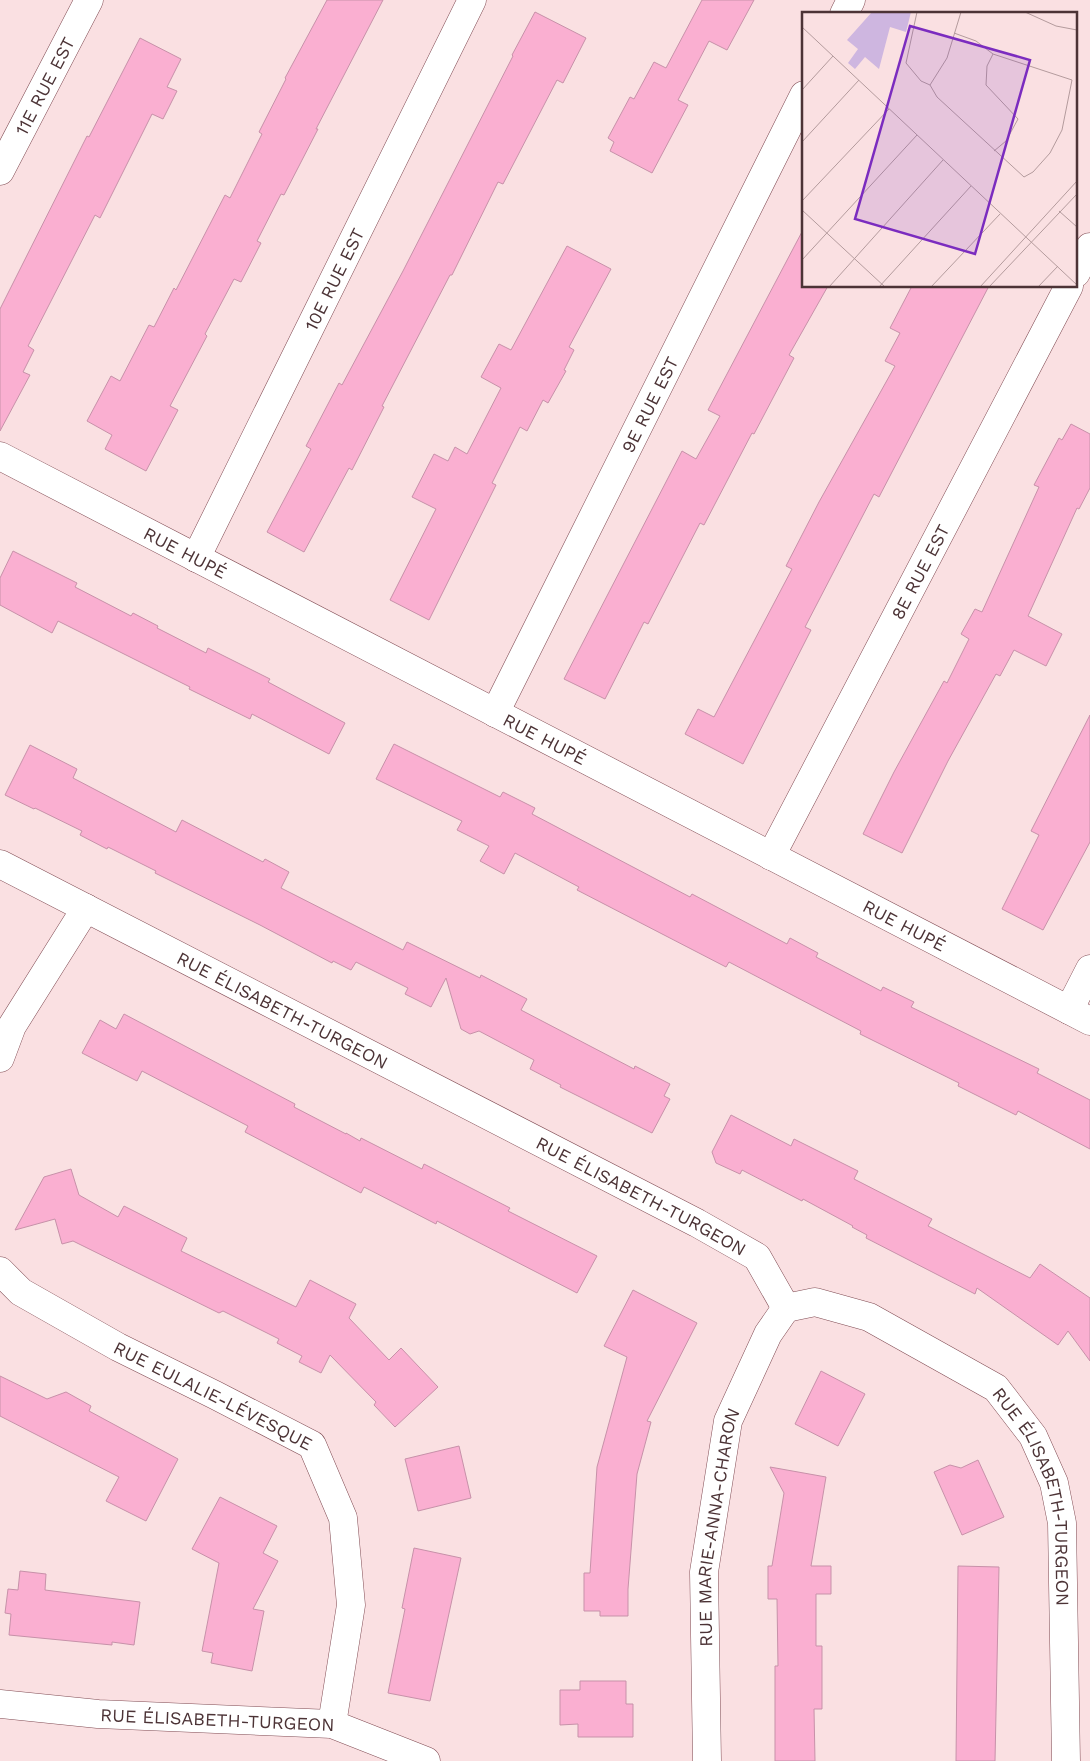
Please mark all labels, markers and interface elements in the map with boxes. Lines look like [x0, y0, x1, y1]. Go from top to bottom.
inset map [802, 12, 1078, 288]
street label: 11E RUE EST [10, 33, 78, 138]
street label: 10E RUE EST [300, 224, 368, 334]
street label: 9E RUE EST [617, 353, 682, 456]
street label: 8E RUE EST [886, 520, 953, 623]
street label: RUE HUPÉ [140, 522, 231, 582]
street label: RUE HUPÉ [500, 708, 590, 769]
street label: RUE HUPÉ [860, 895, 950, 955]
street label: RUE ÉLISABETH-TURGEON [174, 947, 392, 1073]
street label: RUE ÉLISABETH-TURGEON [533, 1132, 750, 1259]
street label: RUE EULALIE-LÉVESQUE [111, 1336, 316, 1454]
street label: RUE ÉLISABETH-TURGEON [989, 1383, 1074, 1606]
street label: RUE MARIE-ANNA-CHARON [693, 1404, 743, 1647]
street label: RUE ÉLISABETH-TURGEON [100, 1704, 335, 1735]

